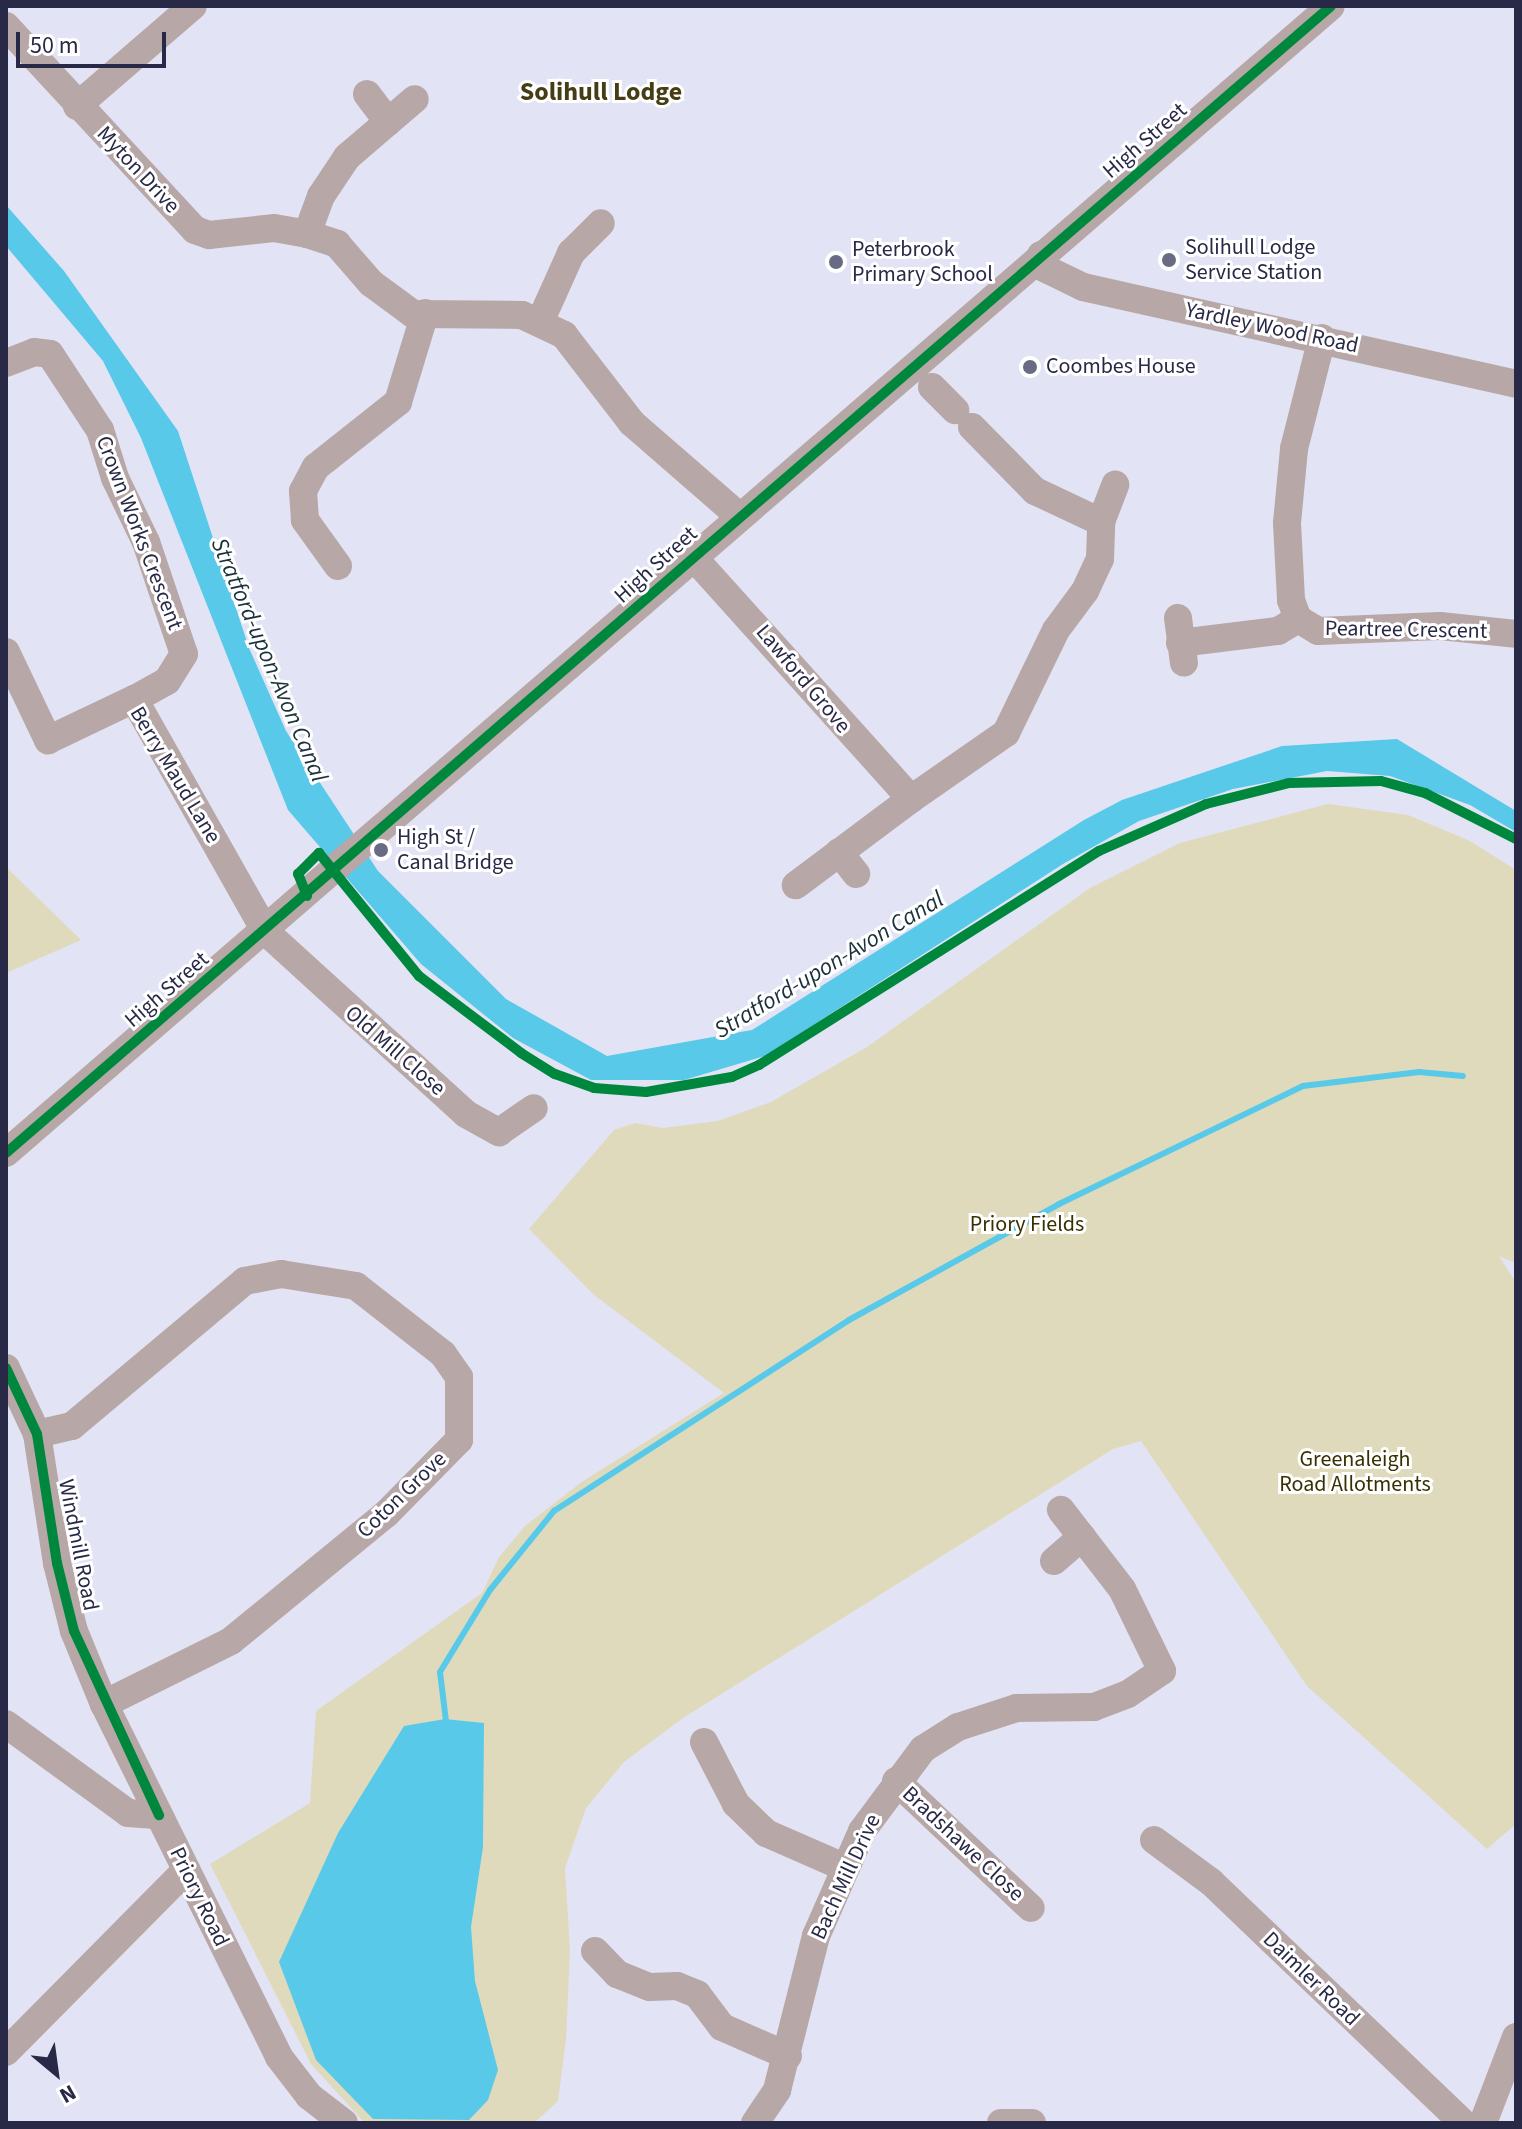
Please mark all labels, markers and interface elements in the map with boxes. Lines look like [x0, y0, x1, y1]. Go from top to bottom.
scale bar [20, 16, 170, 66]
text: 50 m [30, 28, 79, 63]
district label: Solihull Lodge [520, 76, 682, 108]
street label: High Street [1098, 97, 1192, 185]
street label: Myton Drive [91, 121, 185, 219]
place label: Solihull Lodge Service Station [1185, 234, 1322, 286]
place label: Peterbrook Primary School [852, 236, 993, 288]
marker: Solihull Lodge Service Station [1160, 251, 1178, 269]
marker: Peterbrook Primary School [827, 253, 845, 271]
street label: Yardley Wood Road [1183, 297, 1361, 359]
place label: Coombes House [1046, 354, 1196, 380]
marker: Coombes House [1021, 358, 1039, 376]
street label: Crown Works Crescent [90, 432, 188, 634]
street label: High Street [609, 521, 703, 609]
water label: Stratford-upon-Avon Canal [204, 533, 334, 787]
street label: Peartree Crescent [1325, 615, 1487, 645]
street label: Lawford Grove [750, 619, 856, 739]
street label: Berry Maud Lane [124, 702, 226, 848]
place label: High St / Canal Bridge [397, 824, 514, 876]
marker: High St / Canal Bridge [372, 841, 390, 859]
water label: Stratford-upon-Avon Canal [709, 885, 949, 1045]
street label: High Street [120, 946, 214, 1034]
street label: Old Mill Close [340, 1000, 450, 1102]
park label: Priory Fields [970, 1212, 1084, 1238]
street label: Coton Grove [352, 1446, 452, 1544]
park label: Greenaleigh Road Allotments [1279, 1446, 1431, 1498]
street label: Windmill Road [52, 1477, 104, 1613]
street label: Bradshawe Close [897, 1781, 1029, 1907]
street label: Bach Mill Drive [805, 1810, 887, 1944]
street label: Priory Road [164, 1843, 234, 1951]
street label: Daimler Road [1257, 1926, 1365, 2032]
north arrow [16, 2033, 96, 2113]
text: N [53, 2076, 82, 2112]

